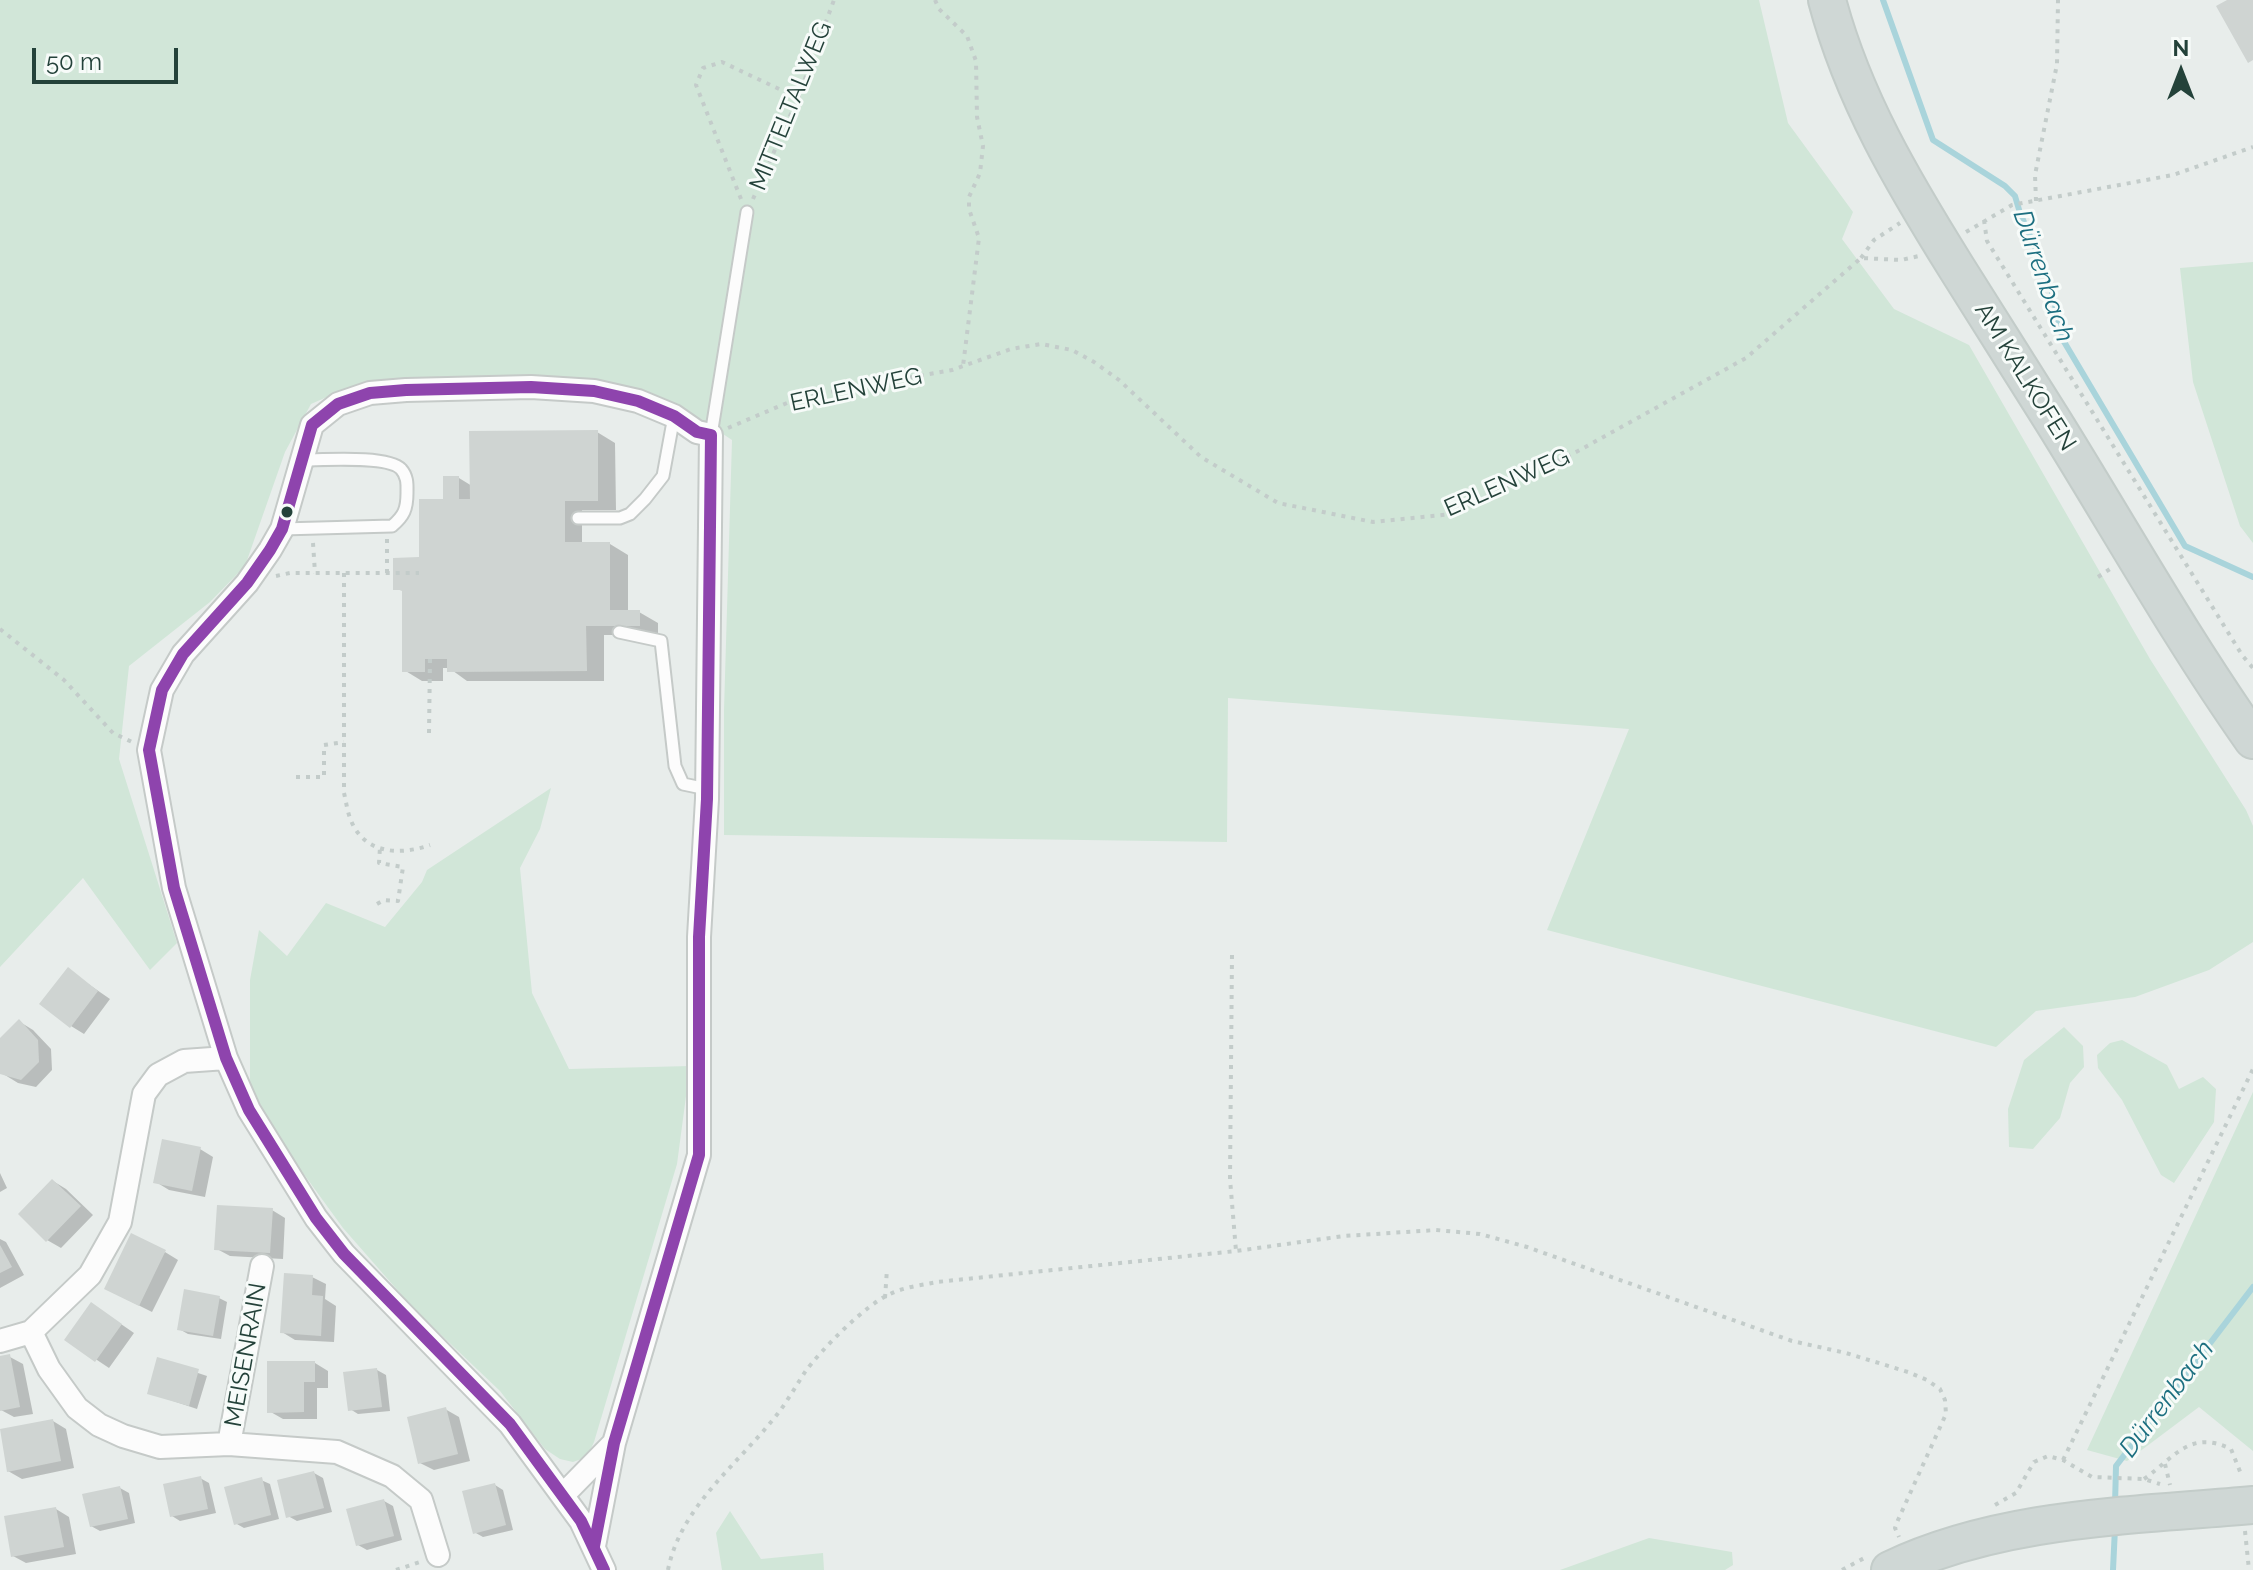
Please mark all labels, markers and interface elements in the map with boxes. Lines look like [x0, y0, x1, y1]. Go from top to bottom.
street label: MITTELTALWEG [744, 17, 838, 195]
scale bar [36, 32, 182, 82]
north arrow [2141, 32, 2221, 112]
text: N [2173, 35, 2189, 61]
text: 50 m [46, 47, 102, 76]
water label: Dürrenbach [2006, 206, 2080, 346]
street label: AM KALKOFEN [1968, 298, 2082, 456]
street label: ERLENWEG [787, 362, 925, 418]
street label: ERLENWEG [1440, 443, 1574, 523]
unlabelled marker [279, 504, 295, 520]
street label: MEISENRAIN [219, 1281, 273, 1429]
water label: Dürrenbach [2113, 1335, 2221, 1463]

